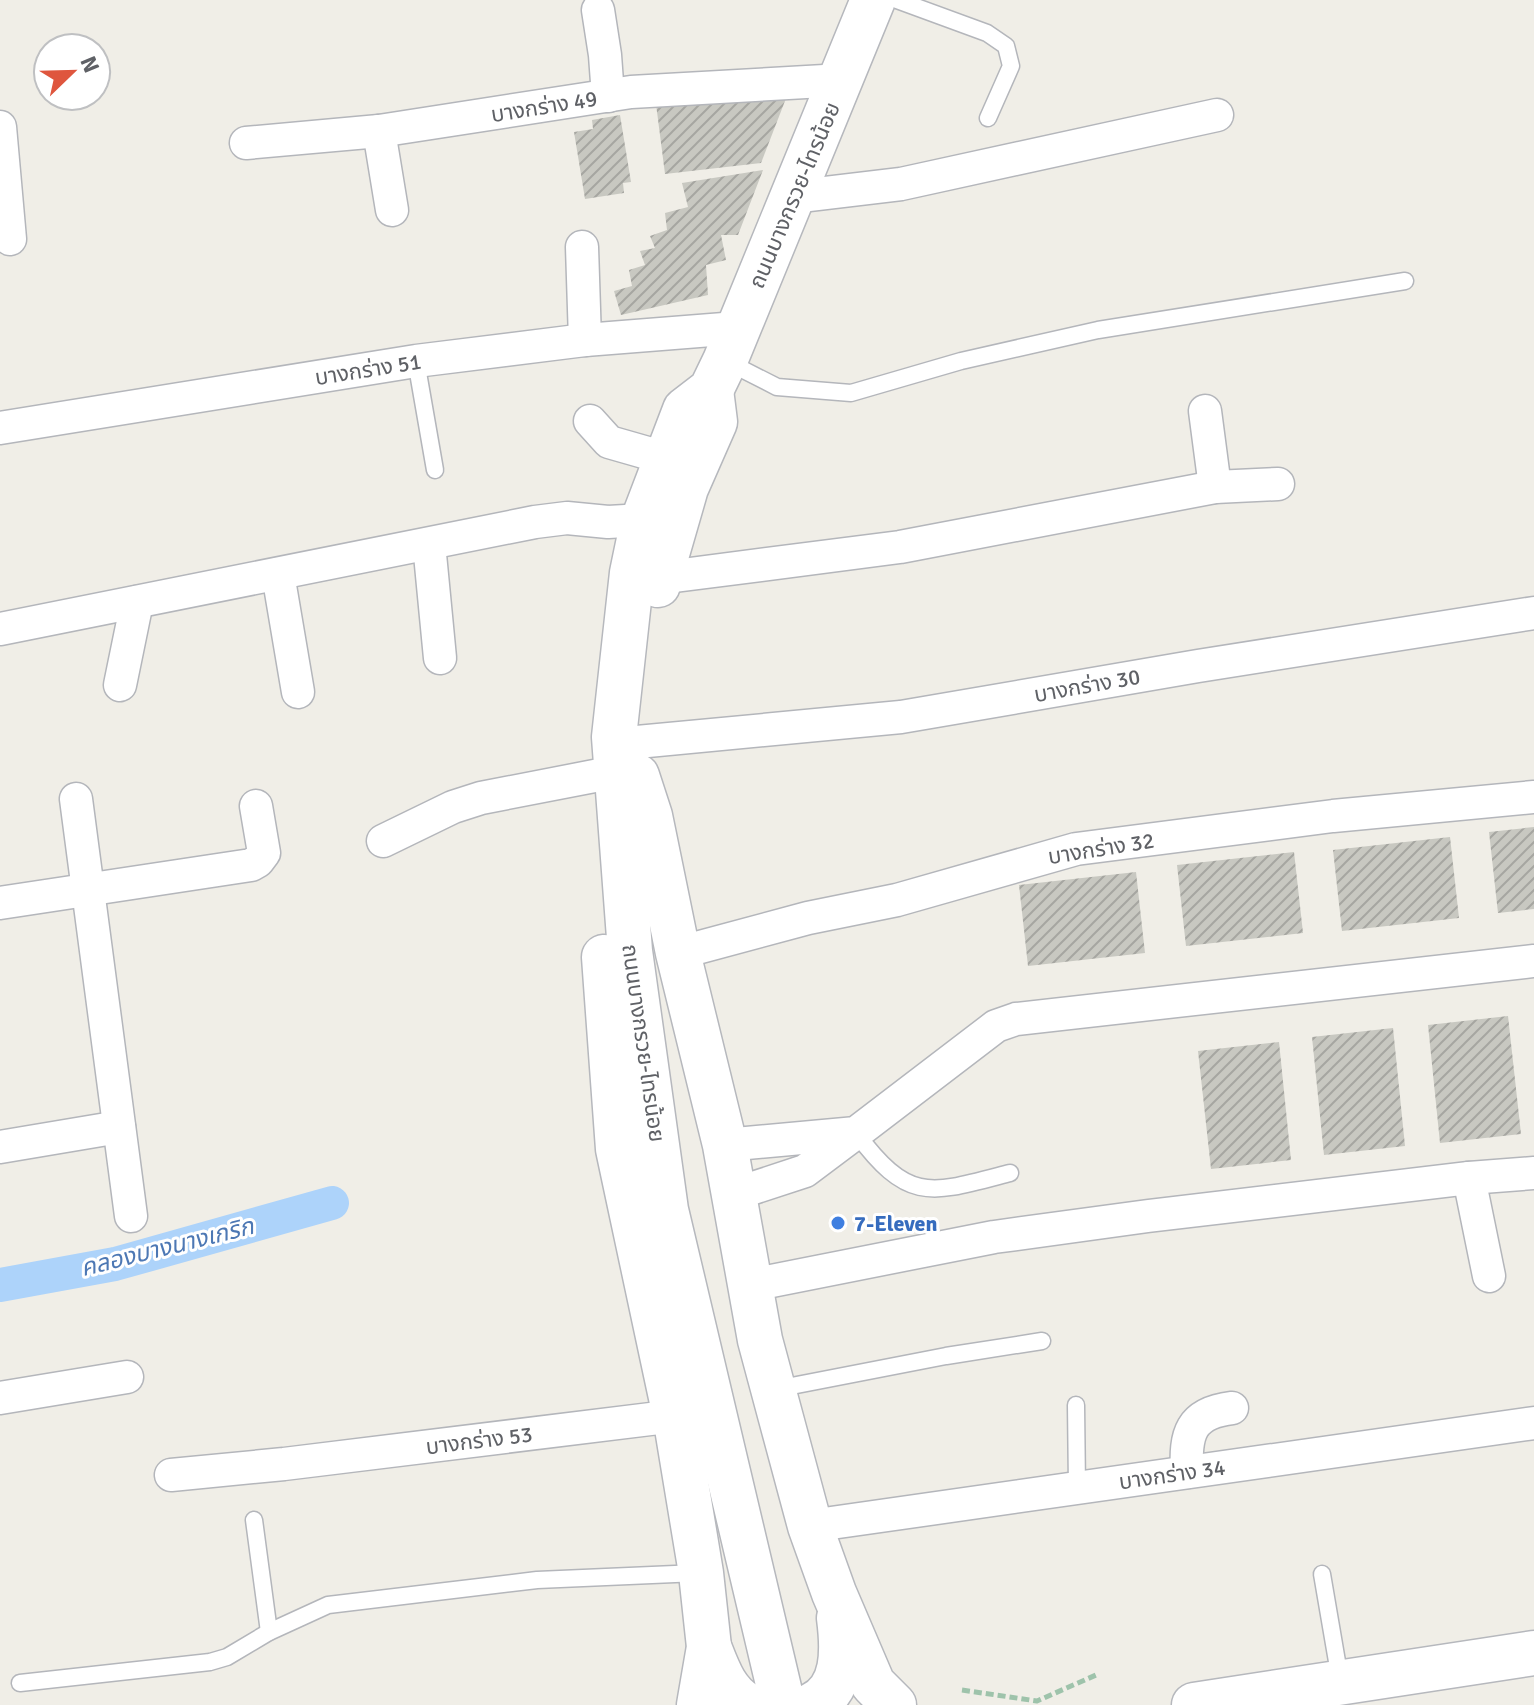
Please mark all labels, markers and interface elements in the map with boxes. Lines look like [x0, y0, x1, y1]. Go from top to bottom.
north arrow [32, 32, 112, 112]
text: N [75, 52, 105, 77]
street label: บางกร่าง 49 [489, 85, 599, 128]
street label: ถนนบางกรวย-ไทรน้อย [743, 98, 846, 292]
street label: บางกร่าง 51 [313, 348, 423, 391]
street label: บางกร่าง 30 [1032, 663, 1142, 708]
street label: บางกร่าง 32 [1046, 827, 1156, 870]
street label: ถนนบางกรวย-ไทรน้อย [616, 942, 671, 1144]
place label: 7-Eleven [854, 1210, 937, 1237]
water label: คลองบางนางเกริก [77, 1211, 258, 1283]
marker: 7-Eleven [829, 1214, 847, 1232]
street label: บางกร่าง 53 [424, 1421, 534, 1460]
street label: บางกร่าง 34 [1117, 1454, 1227, 1495]

